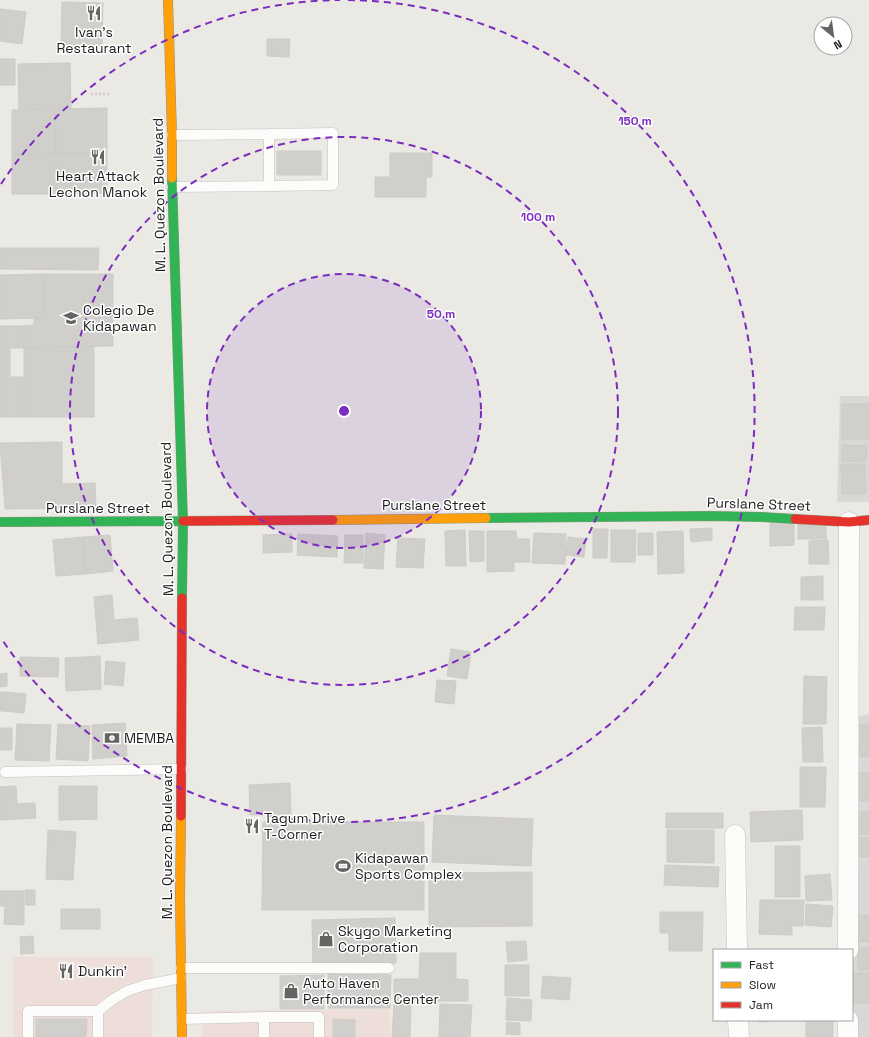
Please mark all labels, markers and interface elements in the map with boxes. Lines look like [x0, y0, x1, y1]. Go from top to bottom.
restaurant icon: Ivan's Restaurant [85, 4, 103, 22]
north arrow [813, 16, 853, 56]
place label: Ivan's Restaurant [56, 23, 132, 57]
text: N [831, 37, 844, 53]
text: 150 m [618, 113, 652, 129]
street label: M. L. Quezon Boulevard [149, 118, 169, 272]
restaurant icon: Heart Attack Lechon Manok [89, 148, 107, 166]
place label: Heart Attack Lechon Manok [49, 167, 148, 201]
text: 100 m [521, 209, 555, 225]
place label: Colegio De Kidapawan [83, 301, 157, 335]
text: 50 m [427, 306, 455, 322]
school or university icon: Colegio De Kidapawan [62, 309, 80, 327]
centre of rings [337, 404, 351, 418]
street label: M. L. Quezon Boulevard [157, 442, 177, 596]
street label: Purslane Street [707, 493, 811, 515]
street label: Purslane Street [382, 496, 486, 514]
street label: Purslane Street [46, 499, 150, 517]
bank icon: MEMBA [103, 729, 121, 747]
place label: MEMBA [124, 729, 174, 747]
street label: M. L. Quezon Boulevard [158, 765, 176, 919]
place label: Tagum Drive T-Corner [264, 809, 346, 843]
restaurant icon: Tagum Drive T-Corner [243, 817, 261, 835]
place label: Kidapawan Sports Complex [355, 849, 462, 883]
sports icon: Kidapawan Sports Complex [334, 857, 352, 875]
place label: Skygo Marketing Corporation [338, 922, 452, 956]
shop icon: Skygo Marketing Corporation [317, 930, 335, 948]
legend [713, 949, 853, 1021]
text: Fast [749, 957, 774, 973]
restaurant icon: Dunkin' [57, 962, 75, 980]
place label: Dunkin' [78, 962, 127, 980]
place label: Auto Haven Performance Center [303, 974, 439, 1008]
text: Slow [749, 977, 776, 993]
shop icon: Auto Haven Performance Center [282, 982, 300, 1000]
text: Jam [749, 997, 773, 1013]

